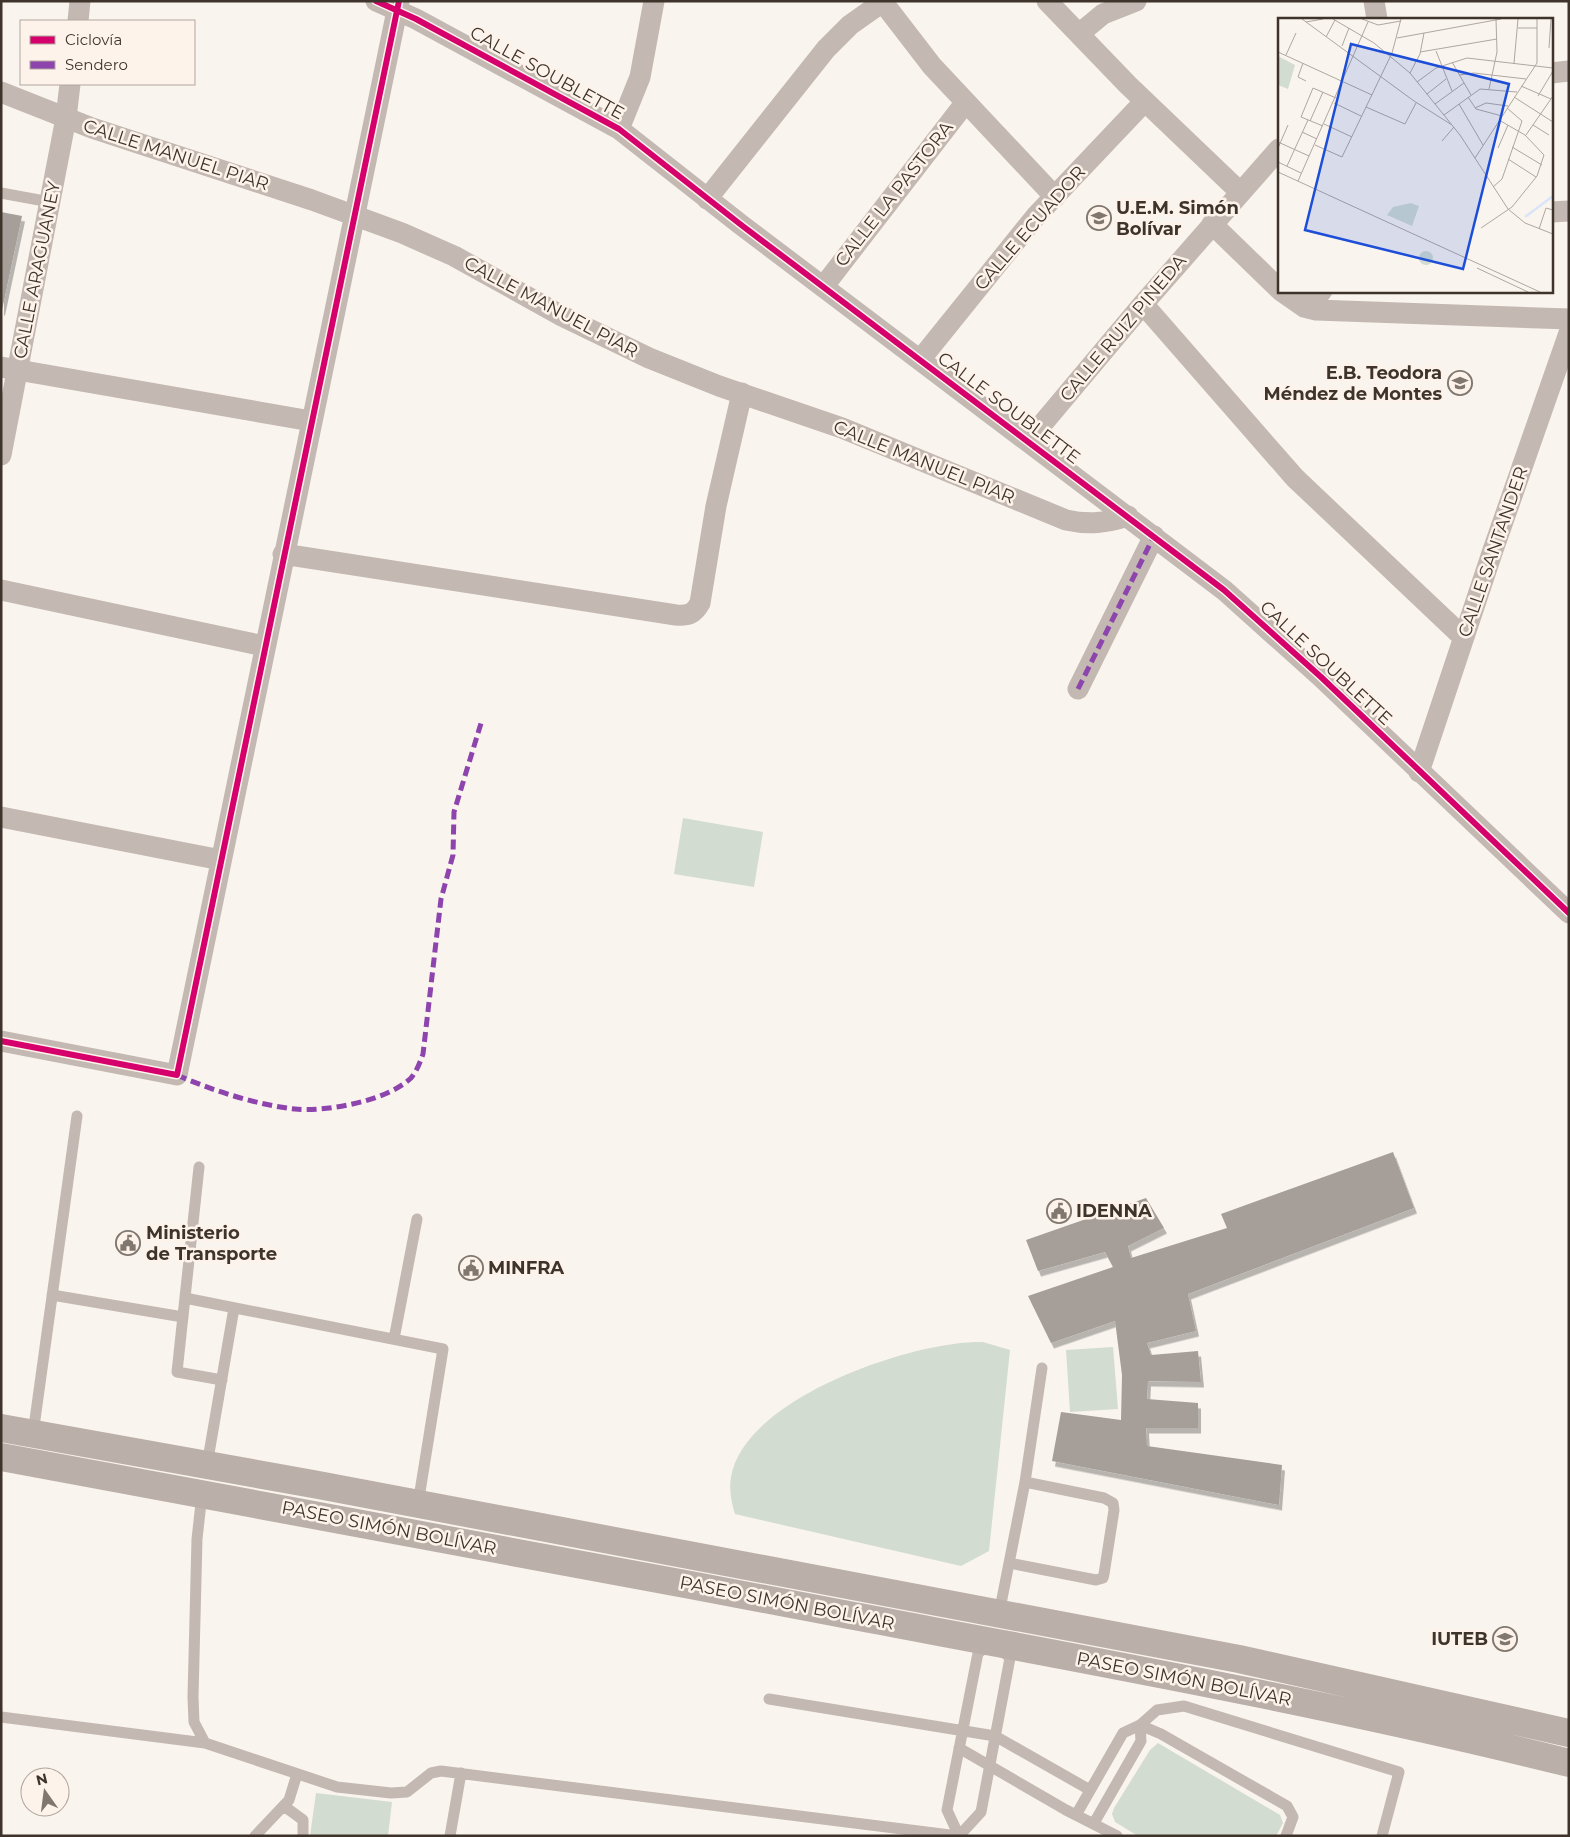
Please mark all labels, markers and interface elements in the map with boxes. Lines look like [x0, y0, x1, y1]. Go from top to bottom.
inset map [1278, 18, 1552, 292]
legend [20, 20, 195, 85]
street label: CALLE SOUBLETTE [466, 21, 628, 125]
text: Ciclovía [65, 30, 122, 49]
text: Sendero [65, 55, 128, 74]
street label: CALLE MANUEL PIAR [80, 115, 272, 195]
street label: CALLE LA PASTORA [830, 117, 958, 271]
street label: CALLE ECUADOR [970, 161, 1090, 295]
street label: CALLE ARAGUANEY [9, 179, 65, 361]
place label: U.E.M. Simón Bolívar [1116, 197, 1239, 240]
school or university icon: U.E.M. Simón Bolívar [1086, 205, 1112, 231]
street label: CALLE RUIZ PINEDA [1055, 250, 1191, 406]
street label: CALLE MANUEL PIAR [460, 252, 642, 362]
street label: CALLE SOUBLETTE [933, 347, 1085, 469]
place label: E.B. Teodora Méndez de Montes [1264, 362, 1442, 405]
school or university icon: E.B. Teodora Méndez de Montes [1447, 370, 1473, 396]
street label: CALLE MANUEL PIAR [830, 416, 1018, 508]
street label: CALLE SANTANDER [1453, 464, 1533, 640]
street label: CALLE SOUBLETTE [1255, 596, 1397, 730]
public building icon: IDENNA [1046, 1198, 1072, 1224]
place label: IDENNA [1076, 1200, 1152, 1222]
place label: Ministerio de Transporte [146, 1222, 277, 1265]
public building icon: Ministerio de Transporte [115, 1230, 141, 1256]
public building icon: MINFRA [458, 1255, 484, 1281]
place label: MINFRA [488, 1257, 564, 1279]
street label: PASEO SIMÓN BOLÍVAR [280, 1496, 498, 1560]
street label: PASEO SIMÓN BOLÍVAR [678, 1571, 896, 1635]
school or university icon: IUTEB [1492, 1626, 1518, 1652]
place label: IUTEB [1431, 1628, 1488, 1650]
street label: PASEO SIMÓN BOLÍVAR [1075, 1647, 1293, 1711]
north arrow [20, 1767, 70, 1817]
text: N [34, 1769, 50, 1789]

